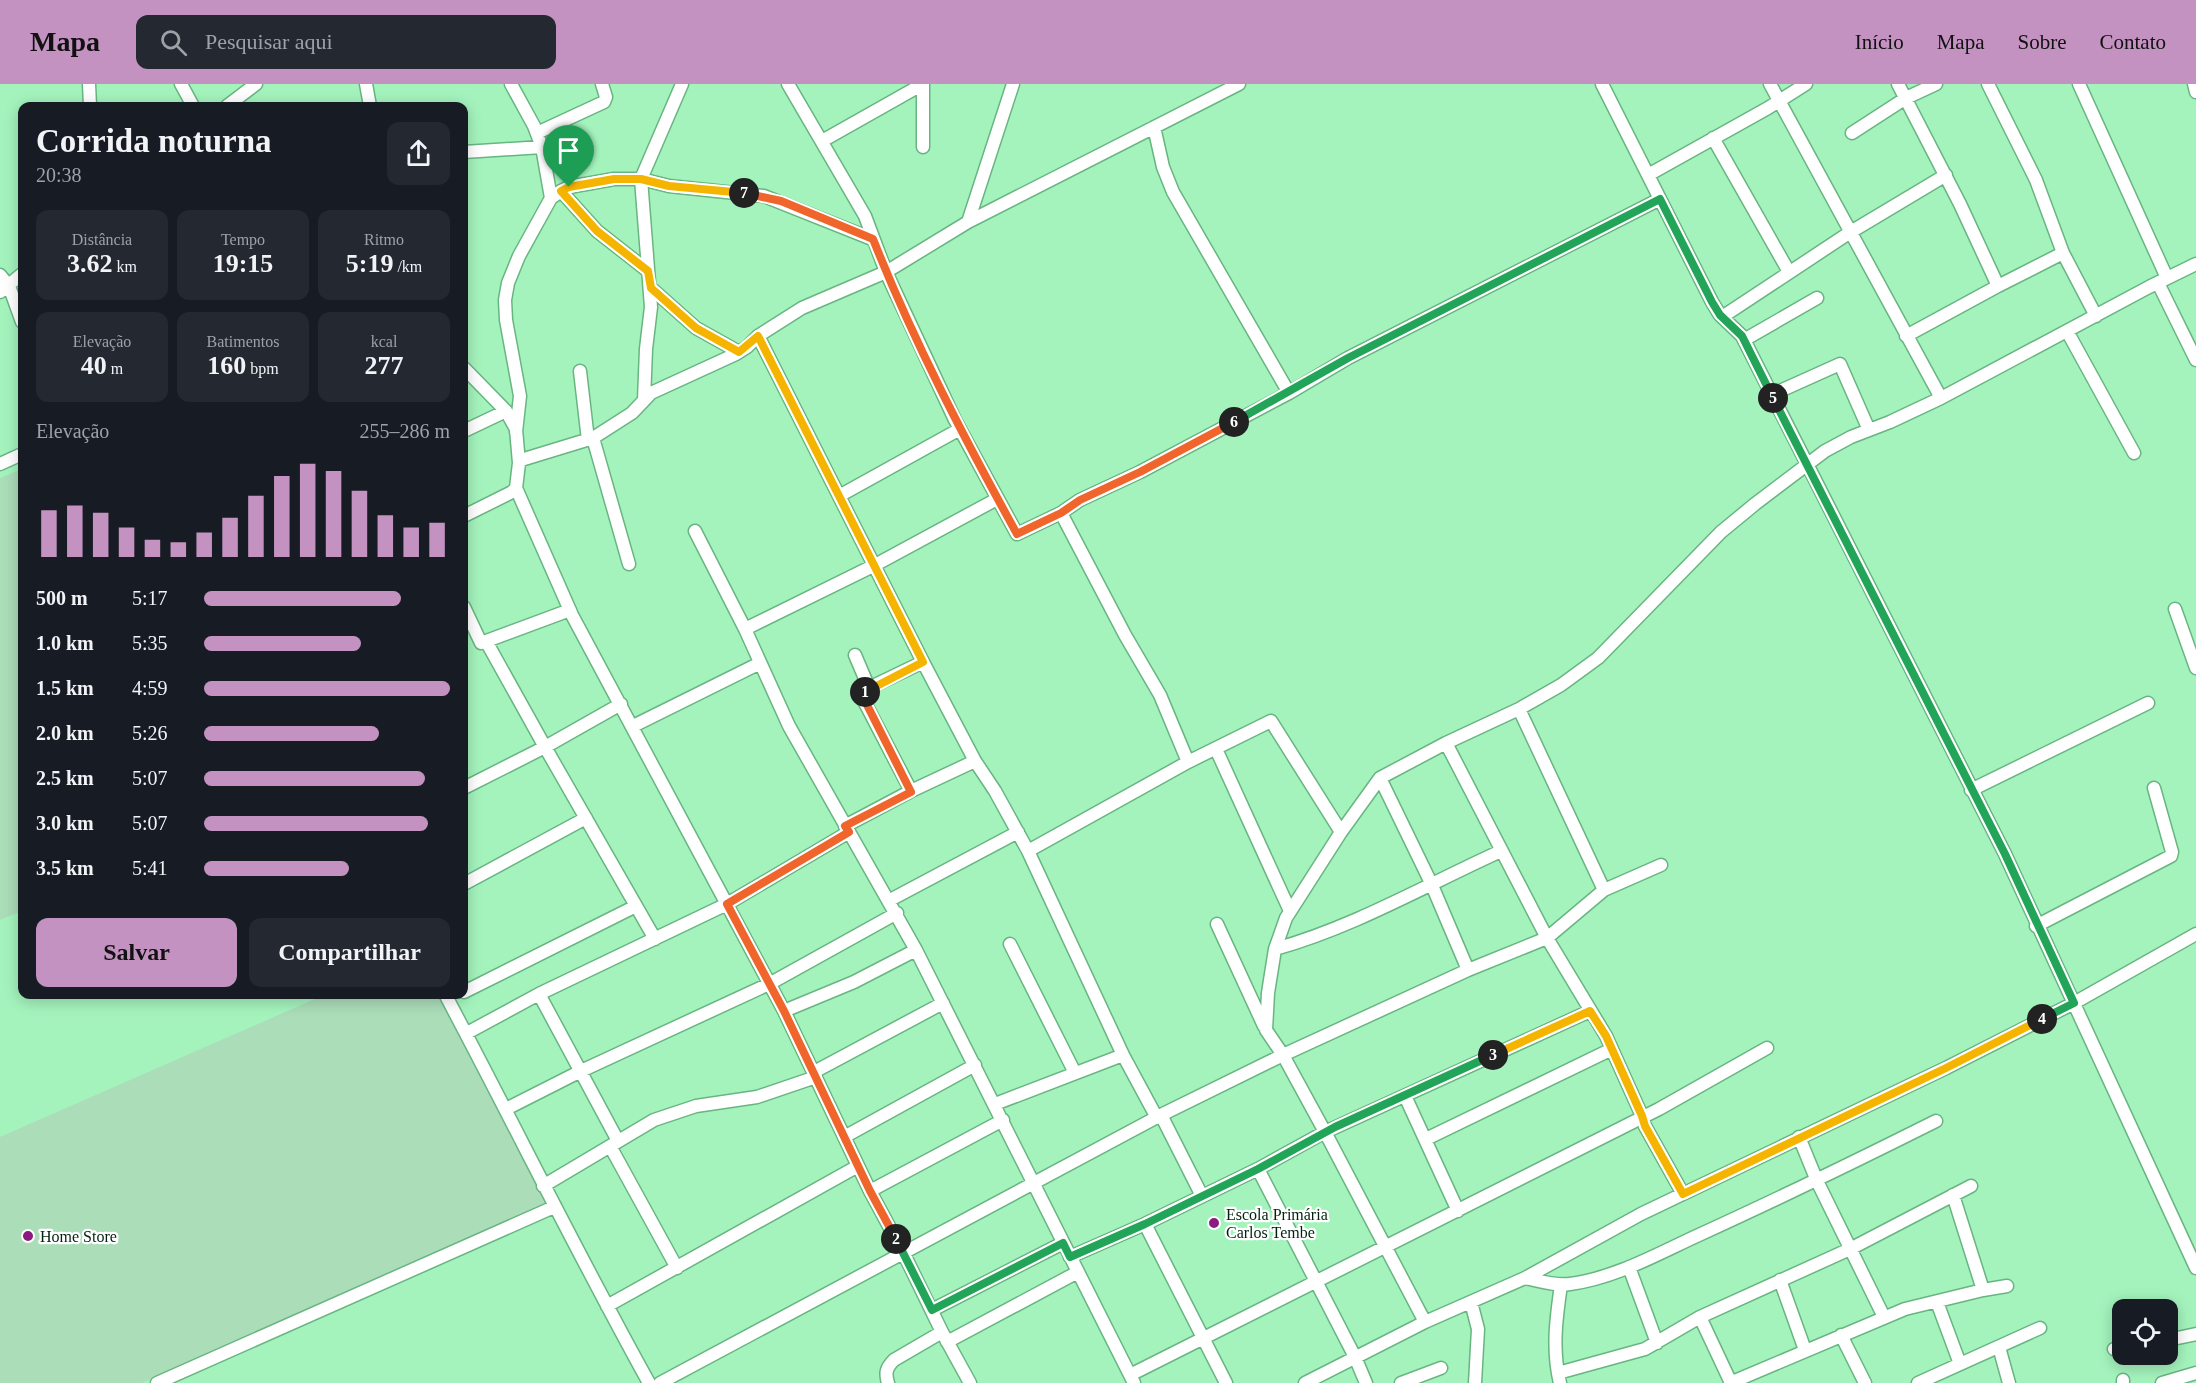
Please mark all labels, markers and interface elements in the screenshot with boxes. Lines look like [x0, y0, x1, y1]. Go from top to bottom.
search box [136, 15, 556, 69]
text: Mapa [30, 26, 100, 57]
icon: search [157, 26, 190, 59]
text: Pesquisar aqui [205, 29, 333, 54]
text: Início [1855, 30, 1904, 54]
text: Mapa [1937, 30, 1985, 54]
text: Sobre [2018, 30, 2067, 54]
text: Contato [2100, 30, 2166, 54]
button: share [387, 122, 450, 185]
text: Corrida noturna [36, 123, 272, 159]
pin [543, 125, 594, 187]
icon: arrive [552, 134, 585, 167]
text: 20:38 [36, 164, 82, 186]
pin: 7 [729, 178, 759, 208]
text: 7 [740, 184, 748, 201]
text: Distância [72, 231, 132, 248]
text: Tempo [221, 231, 265, 248]
text: Ritmo [364, 231, 404, 248]
text: 3.62 [67, 249, 113, 278]
text: 19:15 [213, 249, 273, 278]
text: 5:19 [346, 249, 393, 278]
text: km [113, 258, 137, 275]
text: /km [393, 258, 422, 275]
text: Elevação [73, 333, 131, 350]
text: Batimentos [207, 333, 279, 350]
text: kcal [371, 333, 397, 350]
text: 40 [81, 351, 107, 380]
text: 160 [207, 351, 246, 380]
text: 277 [365, 351, 404, 380]
text: m [107, 360, 123, 377]
text: bpm [246, 360, 279, 377]
pin: 5 [1758, 383, 1788, 413]
text: 5 [1769, 389, 1777, 406]
pin: 6 [1219, 407, 1249, 437]
text: 6 [1230, 413, 1238, 430]
text: Elevação [36, 420, 109, 442]
text: 255–286 m [359, 420, 450, 442]
text: 500 m [36, 587, 88, 609]
text: 5:17 [132, 587, 168, 609]
text: 1.0 km [36, 632, 94, 654]
text: 5:35 [132, 632, 168, 654]
text: 1.5 km [36, 677, 94, 699]
text: 4:59 [132, 677, 168, 699]
pin: 1 [850, 677, 880, 707]
text: 1 [861, 683, 869, 700]
text: 2.0 km [36, 722, 94, 744]
text: 5:26 [132, 722, 168, 744]
text: 2.5 km [36, 767, 94, 789]
text: 5:07 [132, 767, 168, 789]
text: 3.0 km [36, 812, 94, 834]
text: 5:07 [132, 812, 168, 834]
text: 3.5 km [36, 857, 94, 879]
text: 5:41 [132, 857, 168, 879]
button: Salvar [36, 918, 237, 987]
button: Compartilhar [249, 918, 450, 987]
pin: 4 [2027, 1004, 2057, 1034]
text: 4 [2038, 1010, 2046, 1027]
pin: 3 [1478, 1040, 1508, 1070]
text: 3 [1489, 1046, 1497, 1063]
place label: Escola Primária Carlos Tembe [1226, 1206, 1328, 1241]
marker: Escola Primária Carlos Tembe [1207, 1216, 1221, 1230]
pin: 2 [881, 1224, 911, 1254]
place label: Home Store [40, 1228, 117, 1245]
marker: Home Store [21, 1229, 35, 1243]
text: 2 [892, 1230, 900, 1247]
map controls [2112, 1299, 2178, 1365]
button: locate [2112, 1299, 2178, 1365]

